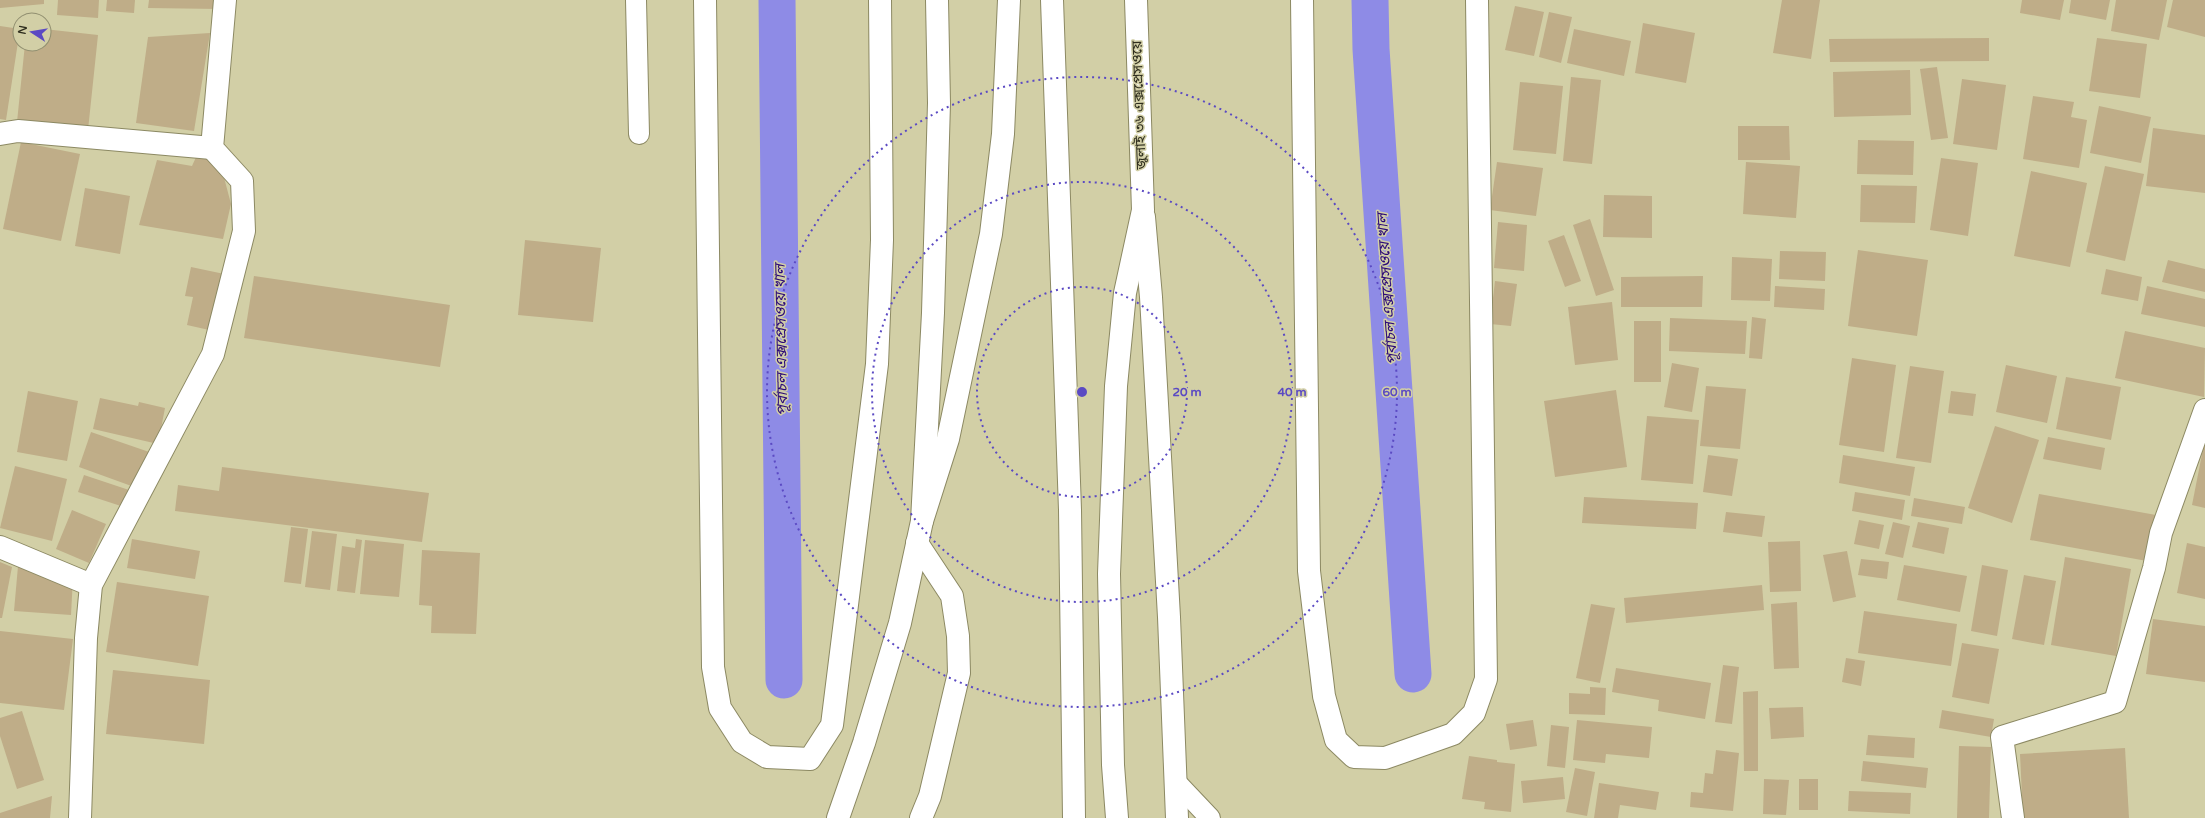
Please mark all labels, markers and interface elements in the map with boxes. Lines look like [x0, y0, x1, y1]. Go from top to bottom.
north arrow [12, 12, 52, 52]
text: N [15, 24, 30, 36]
street label: জুলাই ৩৬ এক্সপ্রেসওয়ে [1128, 40, 1150, 171]
water label: পূর্বাচল এক্সপ্রেসওয়ে খাল [1373, 210, 1401, 365]
water label: পূর্বাচল এক্সপ্রেসওয়ে খাল [771, 261, 791, 416]
centre of rings [1075, 385, 1089, 399]
text: 20 m [1172, 385, 1202, 399]
text: 40 m [1277, 385, 1307, 399]
text: 60 m [1382, 385, 1412, 399]

